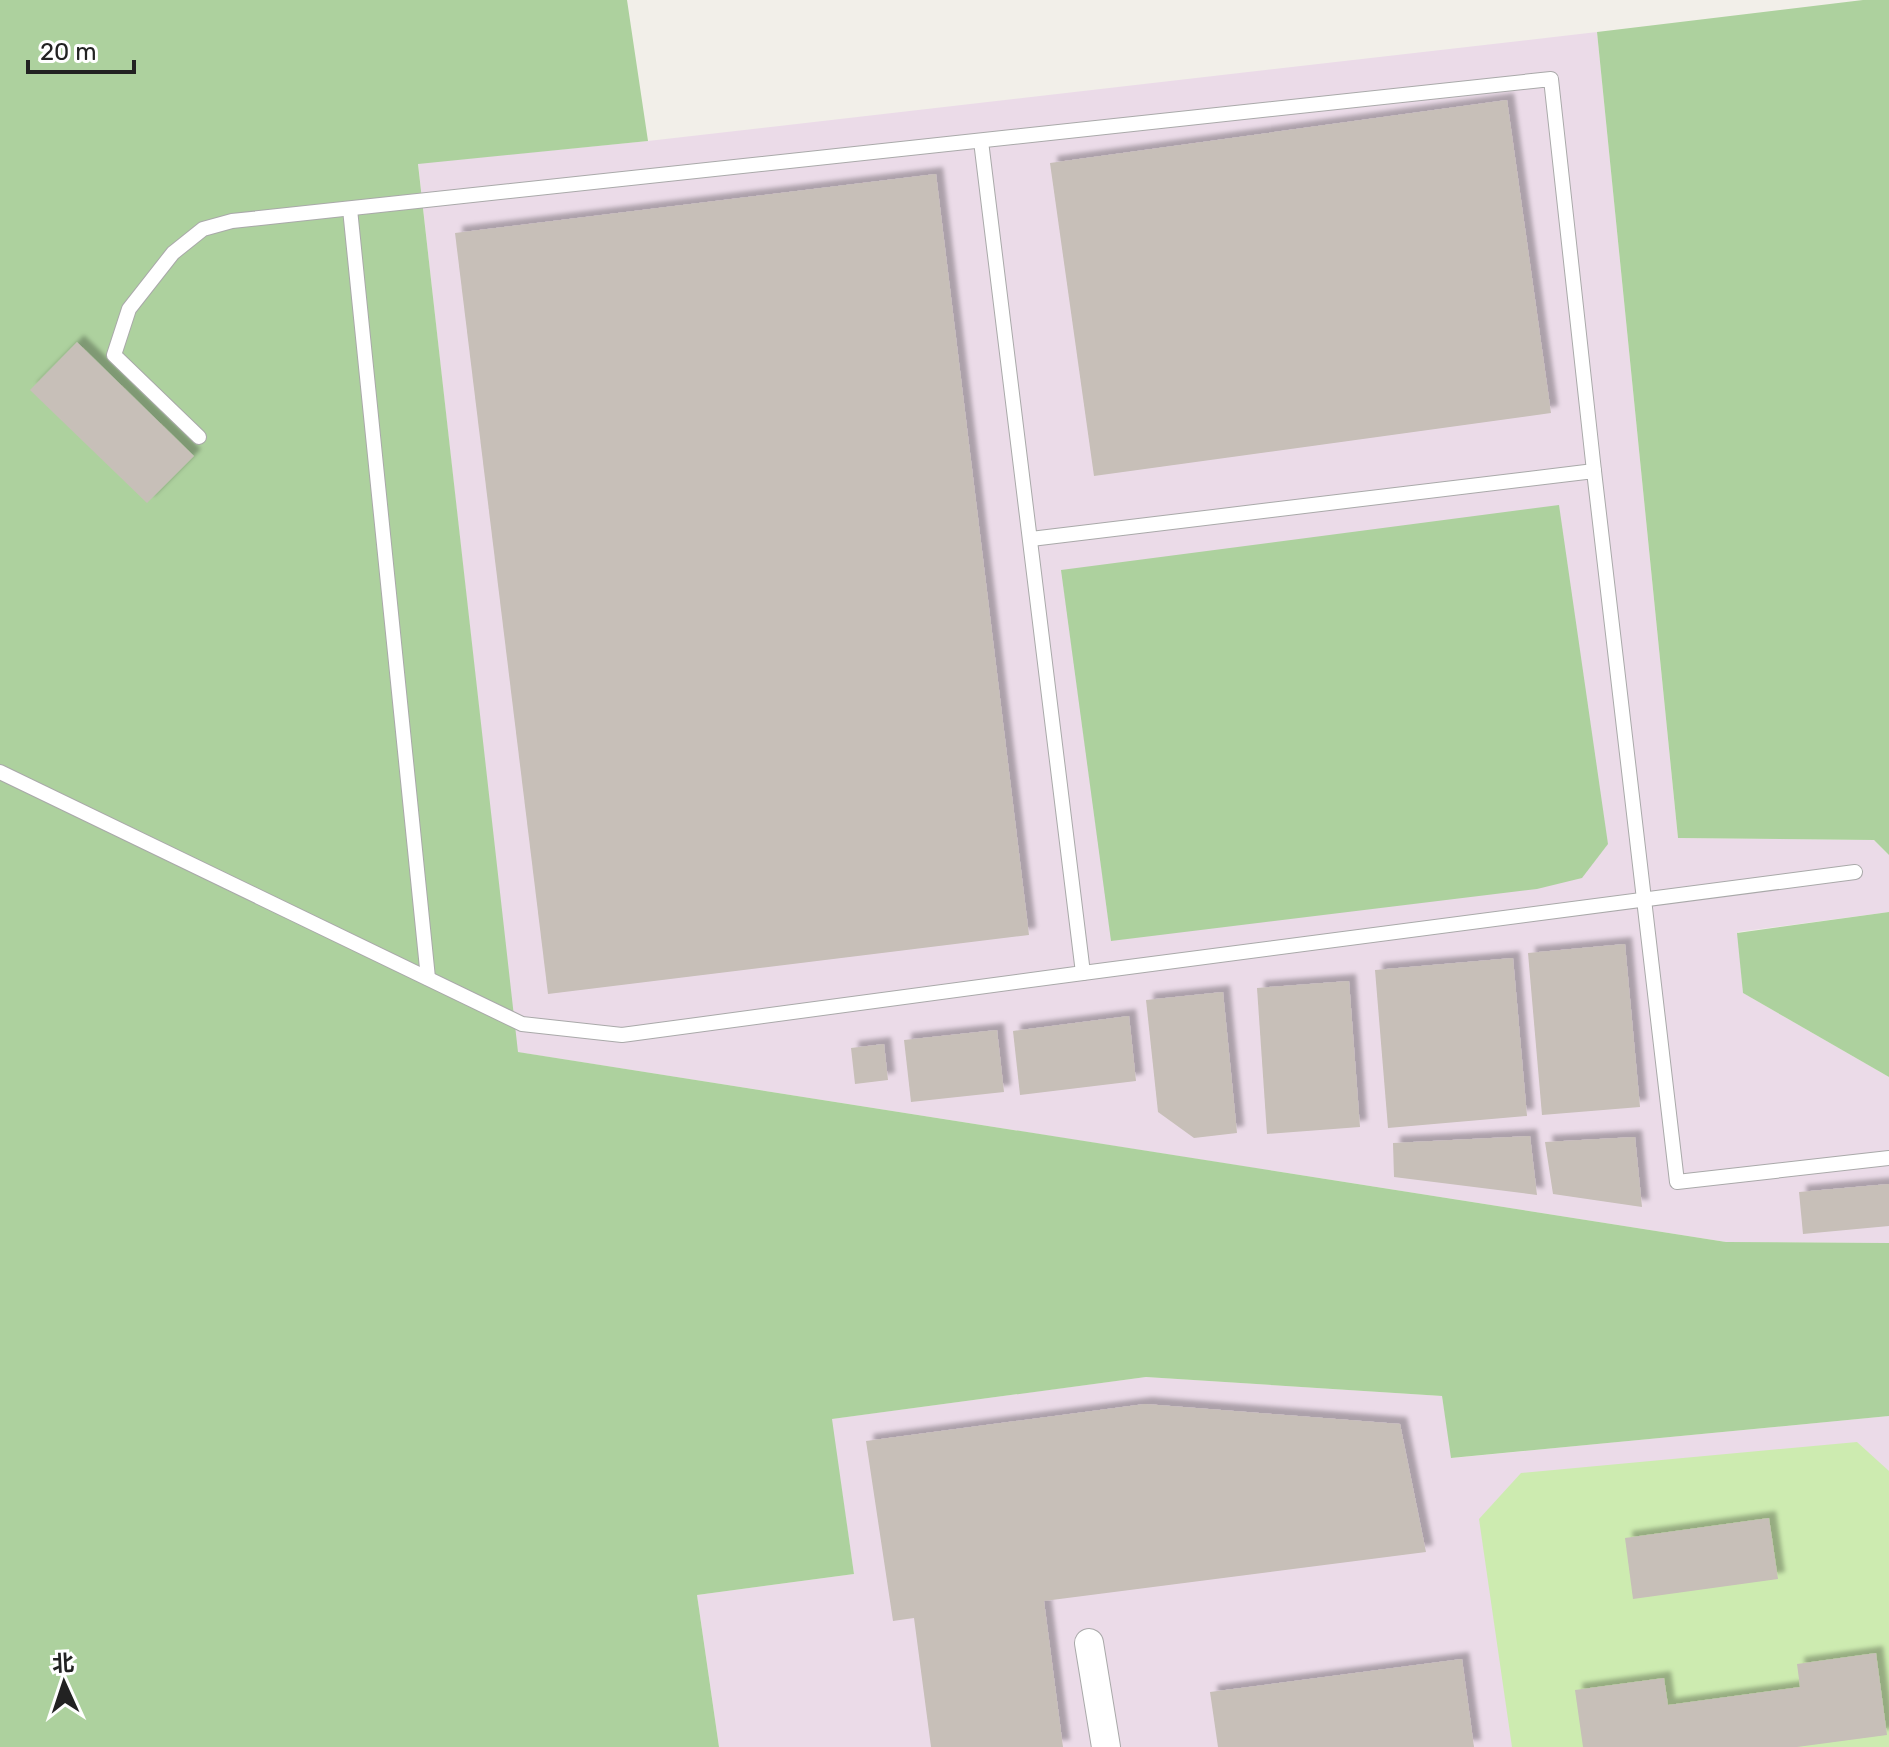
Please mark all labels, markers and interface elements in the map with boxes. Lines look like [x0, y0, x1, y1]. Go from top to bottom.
scale bar [28, 24, 134, 74]
text: 20 m [40, 38, 97, 66]
north arrow [24, 1643, 104, 1723]
text: 北 [51, 1649, 75, 1678]

